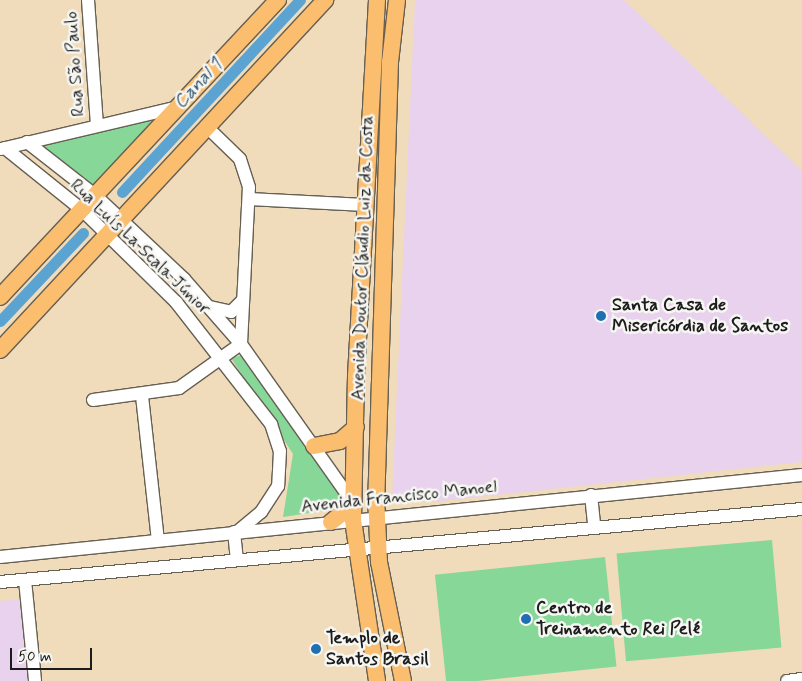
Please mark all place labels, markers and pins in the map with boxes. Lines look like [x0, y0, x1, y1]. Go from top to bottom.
place label: Santa Casa de Misericórdia de Santos [612, 295, 784, 338]
marker: Santa Casa de Misericórdia de Santos [594, 309, 608, 323]
place label: Centro de Treinamento Rei Pelé [536, 598, 701, 640]
marker: Centro de Treinamento Rei Pelé [520, 613, 532, 625]
place label: Templo de Santos Brasil [326, 628, 427, 670]
marker: Templo de Santos Brasil [310, 643, 322, 655]

